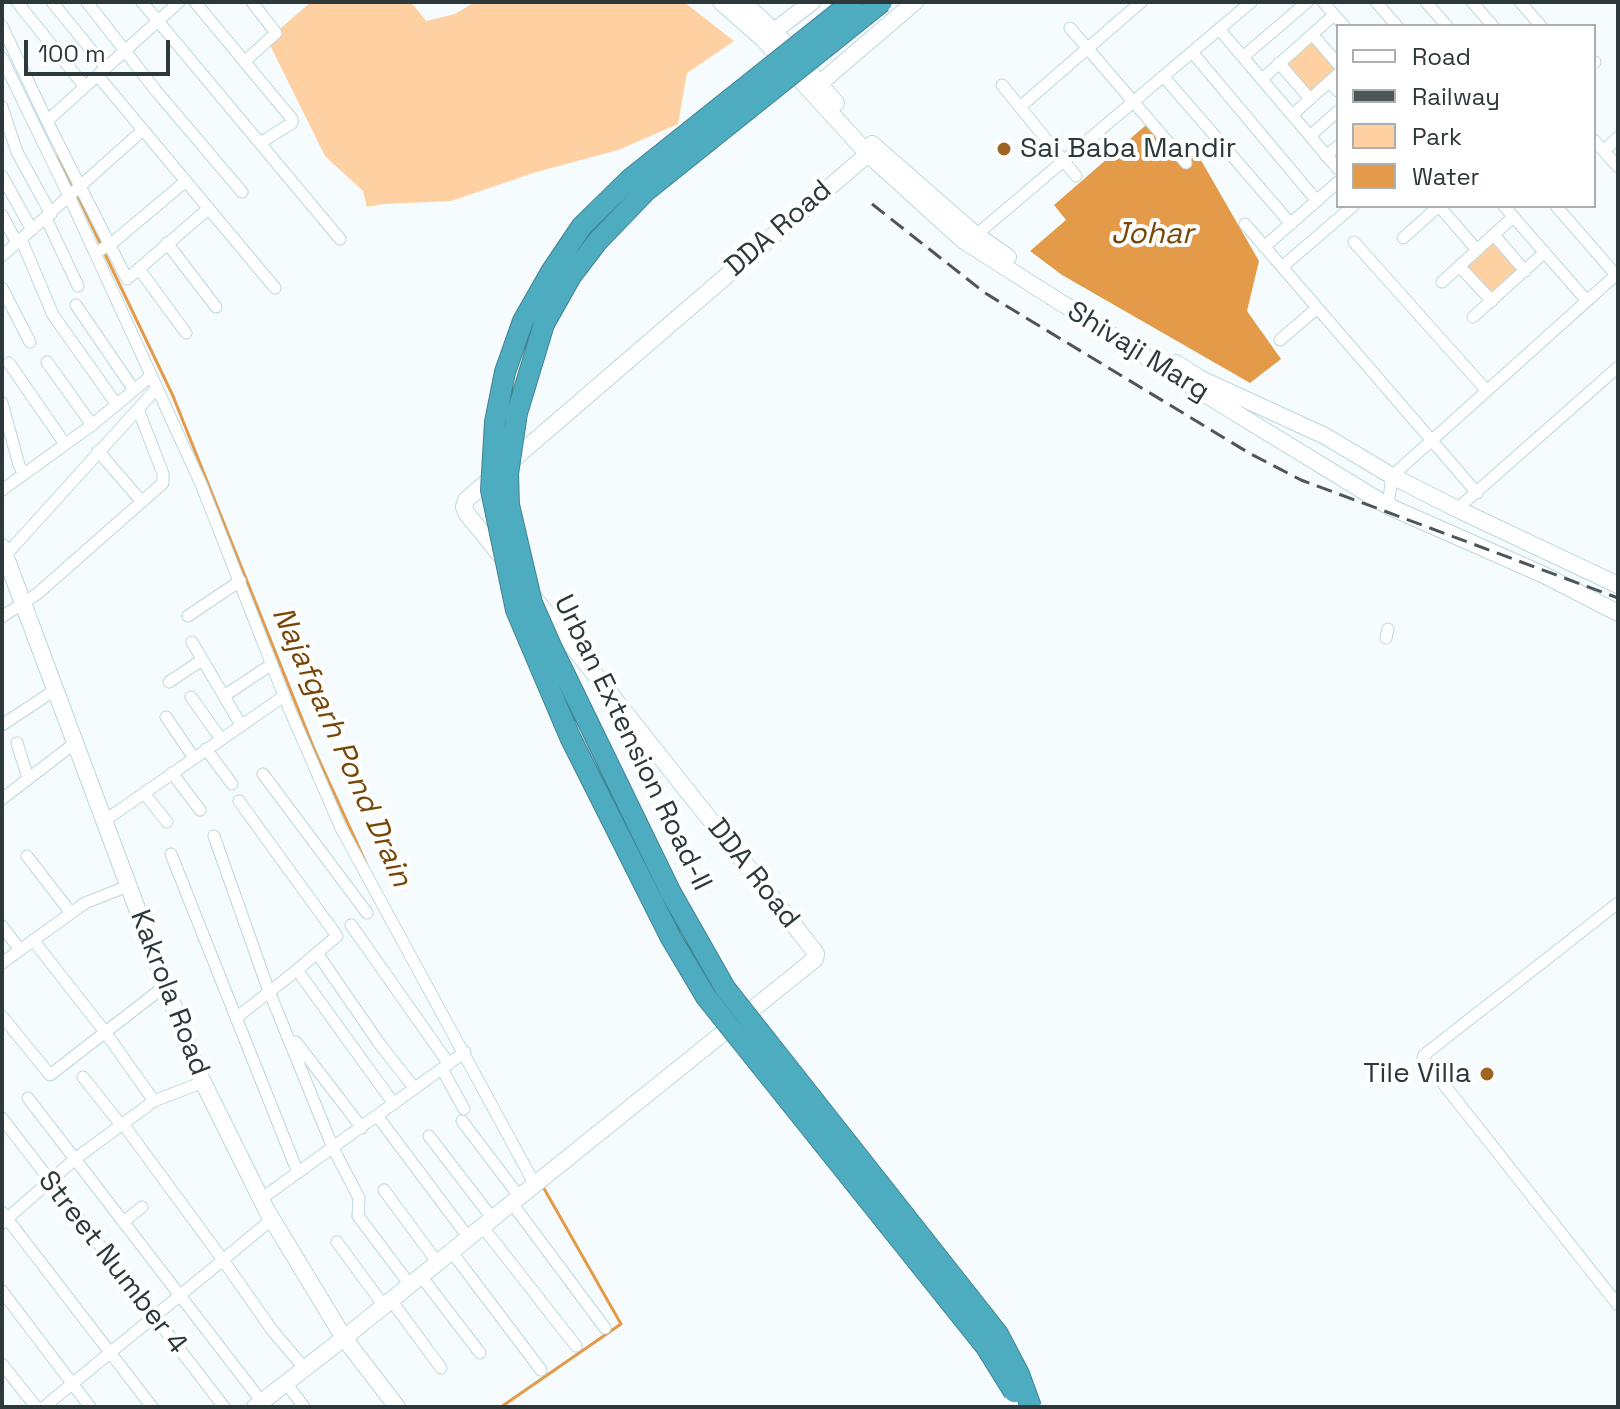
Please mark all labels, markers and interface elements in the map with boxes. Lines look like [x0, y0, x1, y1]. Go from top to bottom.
scale bar [28, 24, 174, 74]
legend [1336, 24, 1596, 208]
text: 100 m [38, 38, 106, 69]
text: Road [1412, 41, 1471, 72]
text: Railway [1412, 81, 1500, 112]
text: Park [1412, 121, 1462, 152]
place label: Sai Baba Mandir [1020, 132, 1236, 166]
marker: Sai Baba Mandir [995, 140, 1013, 158]
text: Water [1412, 161, 1480, 192]
street label: DDA Road [719, 174, 839, 284]
water label: Johar [1111, 217, 1193, 253]
street label: Shivaji Marg [1061, 295, 1215, 409]
street label: Urban Extension Road-II [546, 590, 718, 896]
water label: Najafgarh Pond Drain [263, 601, 419, 893]
street label: DDA Road [700, 813, 806, 935]
street label: Kakrola Road [122, 906, 216, 1080]
place label: Tile Villa [1363, 1057, 1471, 1091]
marker: Tile Villa [1478, 1065, 1496, 1083]
street label: Street Number 4 [30, 1165, 194, 1361]

